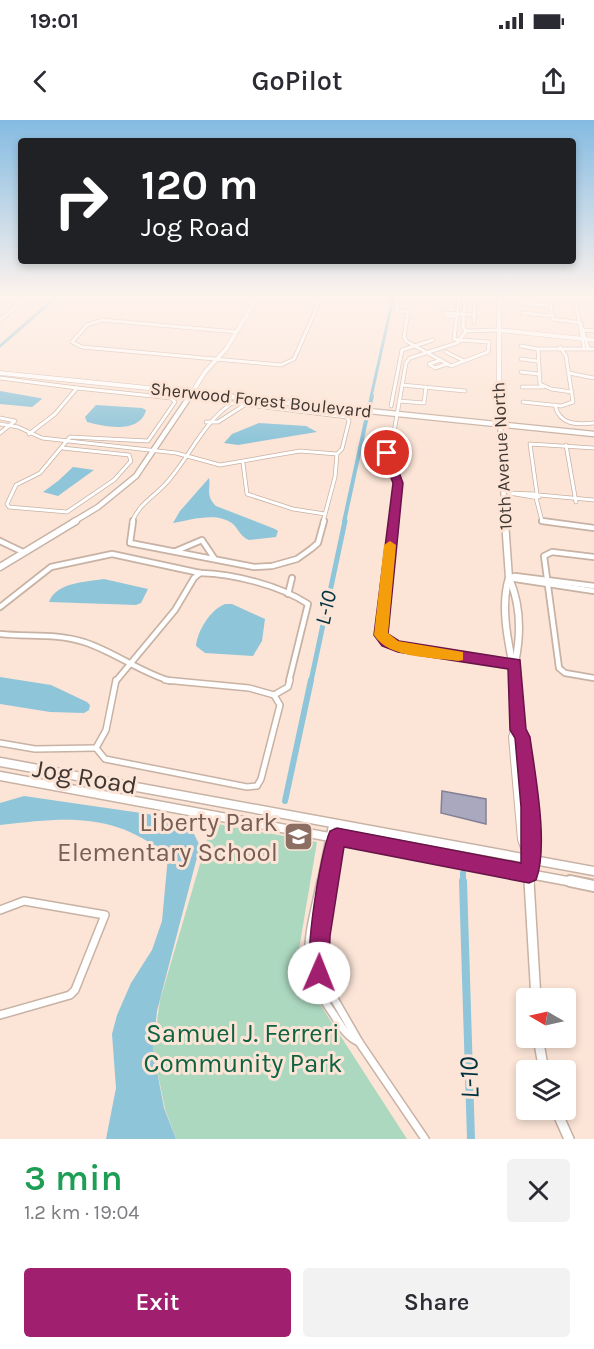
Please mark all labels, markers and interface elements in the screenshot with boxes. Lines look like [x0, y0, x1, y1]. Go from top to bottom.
text: 19:01 [30, 8, 79, 34]
icon: back [24, 65, 57, 98]
text: GoPilot [252, 65, 342, 97]
icon: share [537, 65, 570, 98]
text: 120 m [141, 160, 258, 210]
icon: right [42, 162, 120, 240]
text: Jog Road [141, 211, 250, 243]
street label: Sherwood Forest Boulevard [149, 377, 373, 423]
street label: 10th Avenue North [487, 381, 517, 531]
pin [361, 427, 412, 478]
icon: arrive [370, 436, 403, 469]
water label: L-10 [310, 588, 342, 628]
street label: Jog Road [30, 753, 140, 801]
place label: Liberty Park Elementary School [57, 807, 278, 868]
school or university icon: Liberty Park Elementary School [283, 821, 315, 853]
position arrow [287, 941, 351, 1005]
north arrow [516, 988, 576, 1048]
map controls [516, 988, 576, 1120]
park label: Samuel J. Ferreri Community Park [144, 1018, 342, 1079]
water label: L-10 [452, 1056, 486, 1100]
button: layers [516, 1060, 576, 1120]
text: 3 min [24, 1157, 123, 1199]
button: close [507, 1159, 570, 1222]
text: 1.2 km · 19:04 [24, 1201, 139, 1224]
button: Exit [24, 1268, 291, 1337]
button: Share [303, 1268, 570, 1337]

